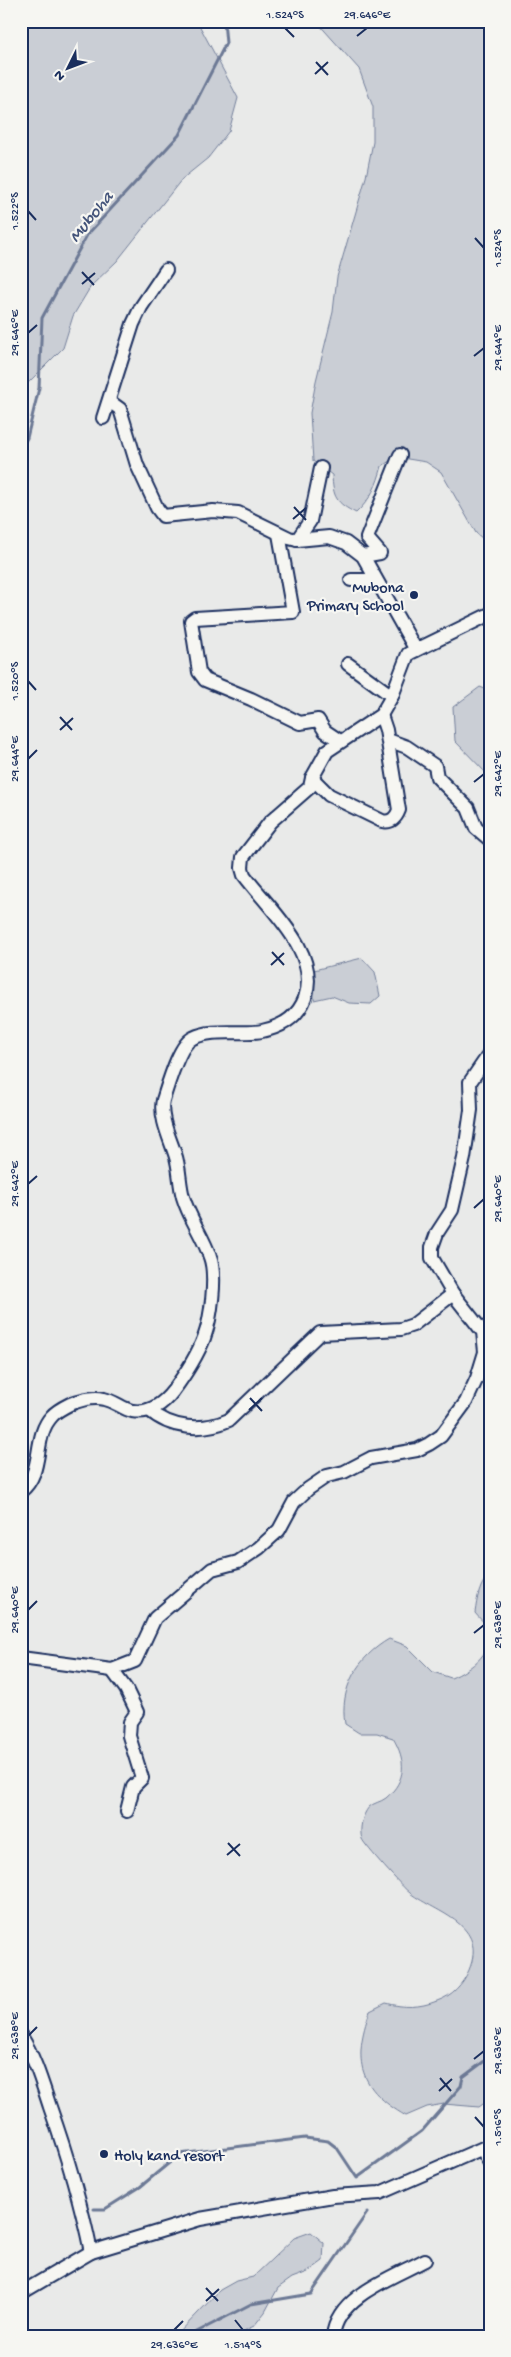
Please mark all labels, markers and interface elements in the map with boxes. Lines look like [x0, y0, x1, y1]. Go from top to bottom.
text: 1.524°S [265, 9, 304, 23]
text: 29.646°E [344, 9, 391, 23]
north arrow [42, 42, 92, 92]
text: N [51, 66, 70, 84]
water label: Muboha [65, 187, 119, 247]
text: 1.522°S [9, 192, 23, 231]
text: 1.524°S [492, 229, 506, 268]
text: 29.646°E [9, 309, 23, 356]
text: 29.644°E [492, 324, 506, 371]
place label: Mubona Primary School [306, 580, 405, 617]
marker: Mubona Primary School [408, 589, 420, 601]
text: 1.520°S [9, 661, 23, 701]
text: 29.644°E [9, 735, 23, 782]
text: 29.642°E [492, 750, 506, 797]
text: 29.642°E [9, 1160, 23, 1207]
text: 29.640°E [492, 1175, 506, 1223]
text: 29.640°E [9, 1586, 23, 1634]
text: 29.638°E [492, 1601, 506, 1649]
text: 29.638°E [9, 2012, 23, 2060]
text: 29.636°E [492, 2027, 506, 2074]
text: 1.516°S [492, 2108, 506, 2146]
marker: Holy kand resort [98, 2148, 110, 2160]
place label: Holy kand resort [114, 2148, 225, 2167]
text: 29.636°E [151, 2339, 198, 2353]
text: 1.514°S [224, 2339, 262, 2353]

